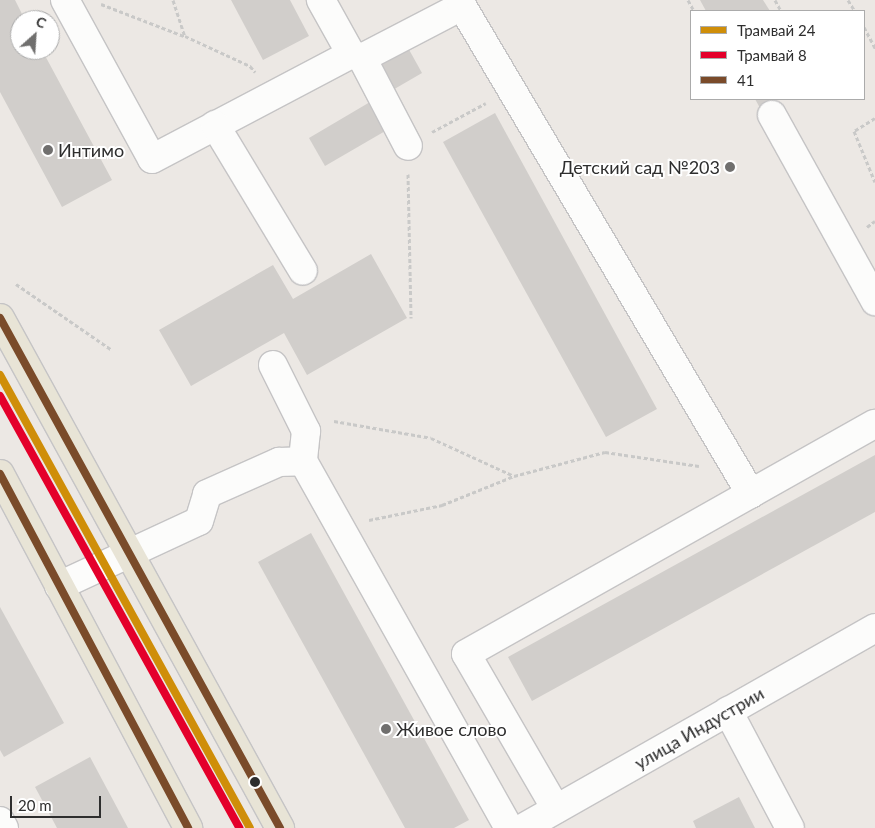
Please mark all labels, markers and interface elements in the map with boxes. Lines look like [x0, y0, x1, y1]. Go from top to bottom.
north arrow [10, 10, 60, 60]
legend [690, 10, 865, 100]
text: С [33, 12, 49, 32]
text: Трамвай 24 [737, 21, 815, 39]
text: Трамвай 8 [737, 46, 807, 64]
text: 41 [737, 71, 754, 89]
place label: Интимо [58, 139, 124, 161]
marker: Интимо [42, 144, 54, 156]
place label: Детский сад №203 [560, 156, 720, 178]
marker: Детский сад №203 [724, 161, 736, 173]
street label: улица Индустрии [630, 682, 768, 774]
place label: Живое слово [396, 718, 507, 740]
marker: Живое слово [380, 723, 392, 735]
unlabelled marker [250, 777, 260, 787]
scale bar [12, 786, 104, 818]
text: 20 m [18, 796, 52, 814]

